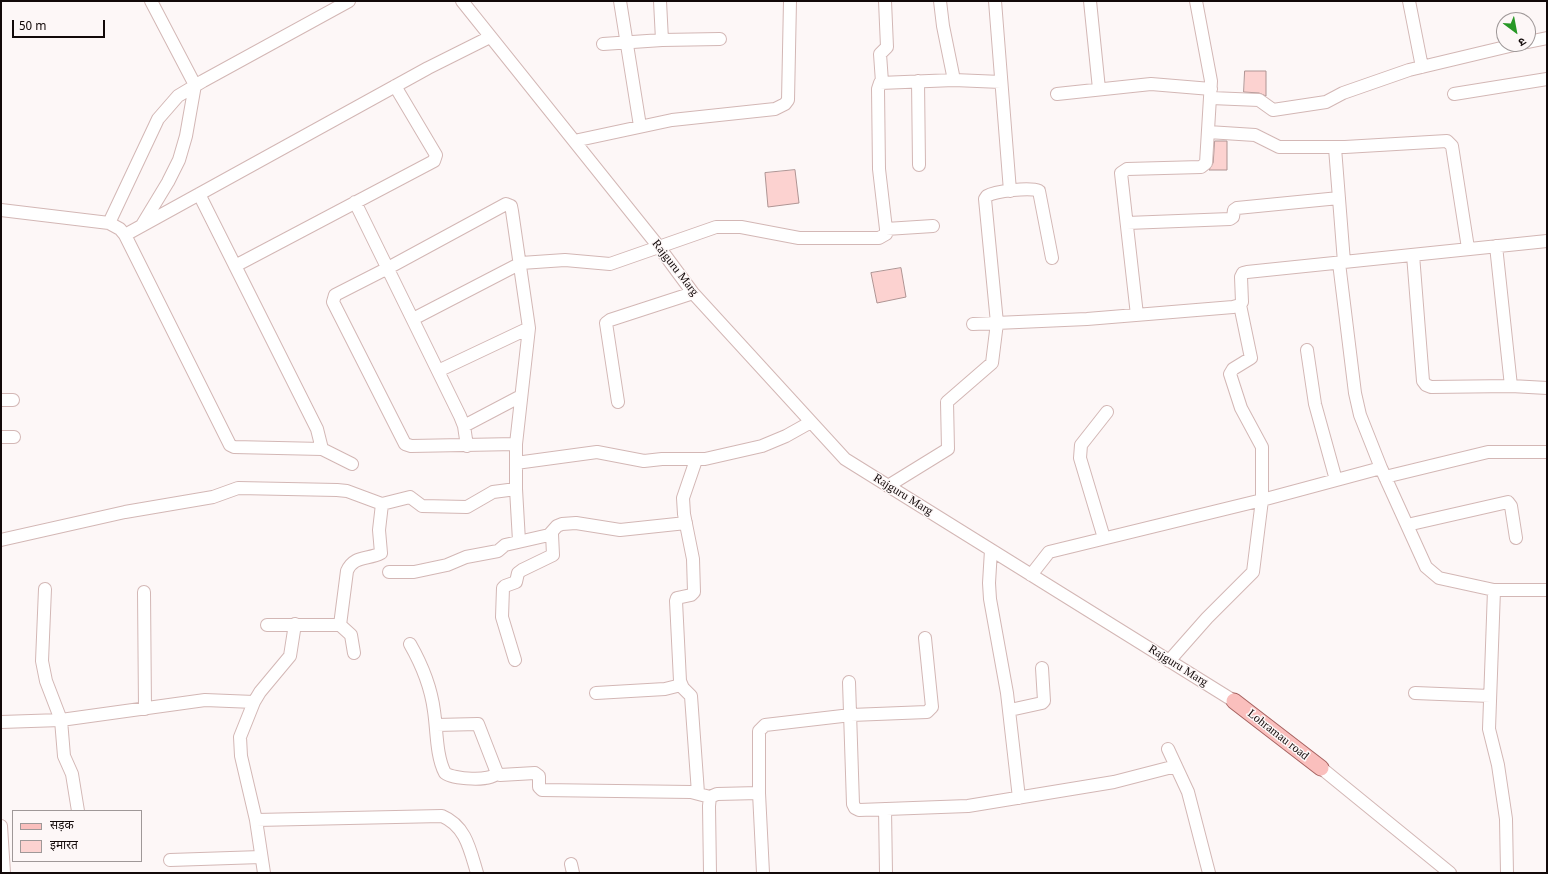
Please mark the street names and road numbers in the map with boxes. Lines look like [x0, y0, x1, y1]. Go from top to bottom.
street label: Rajguru Marg [645, 233, 705, 303]
street label: Rajguru Marg [866, 468, 940, 522]
street label: Rajguru Marg [1141, 639, 1215, 693]
street label: Lohramau road [1239, 703, 1317, 767]

